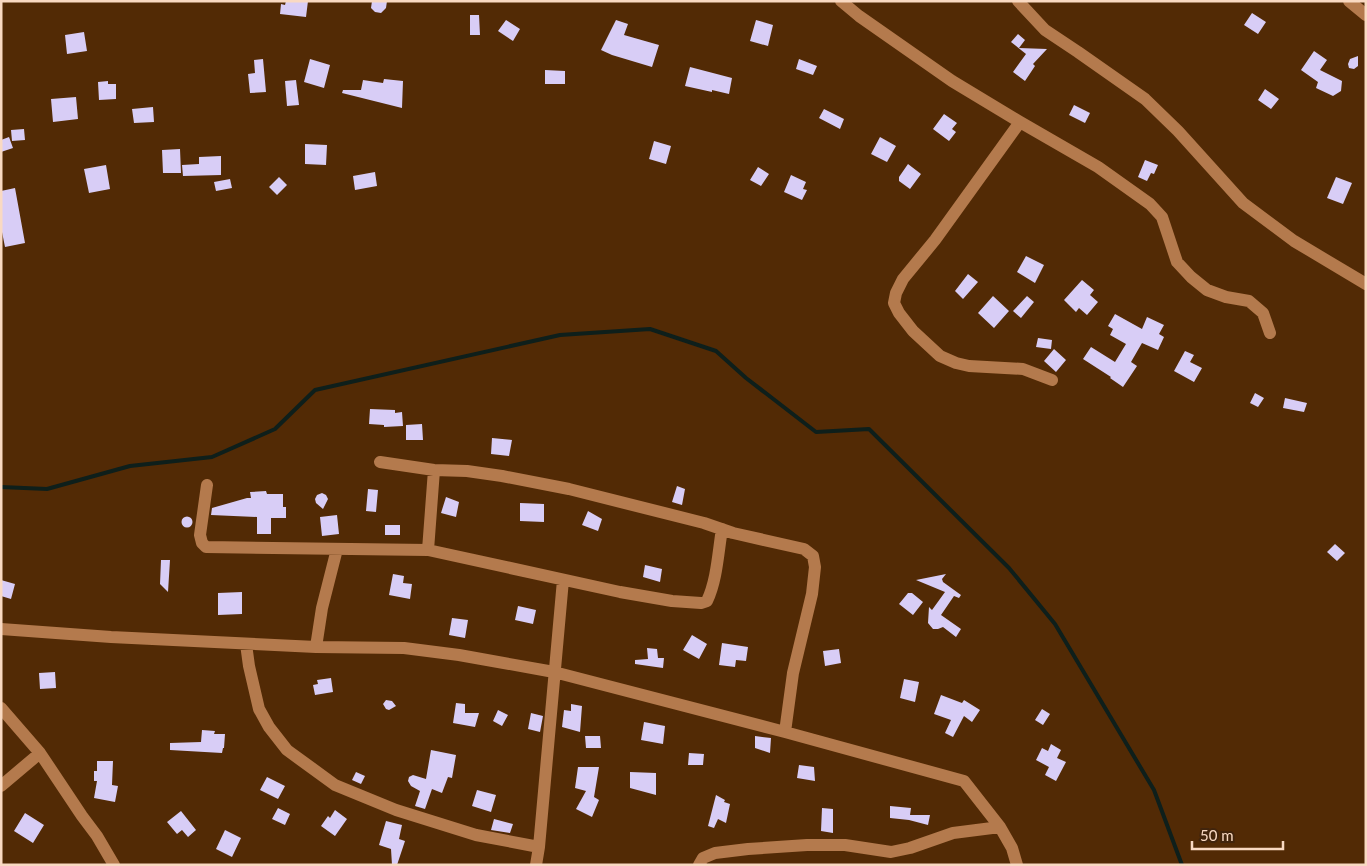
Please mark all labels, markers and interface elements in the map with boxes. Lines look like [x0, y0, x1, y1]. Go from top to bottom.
scale bar [1192, 818, 1283, 850]
text: 50 m [1200, 826, 1234, 844]

